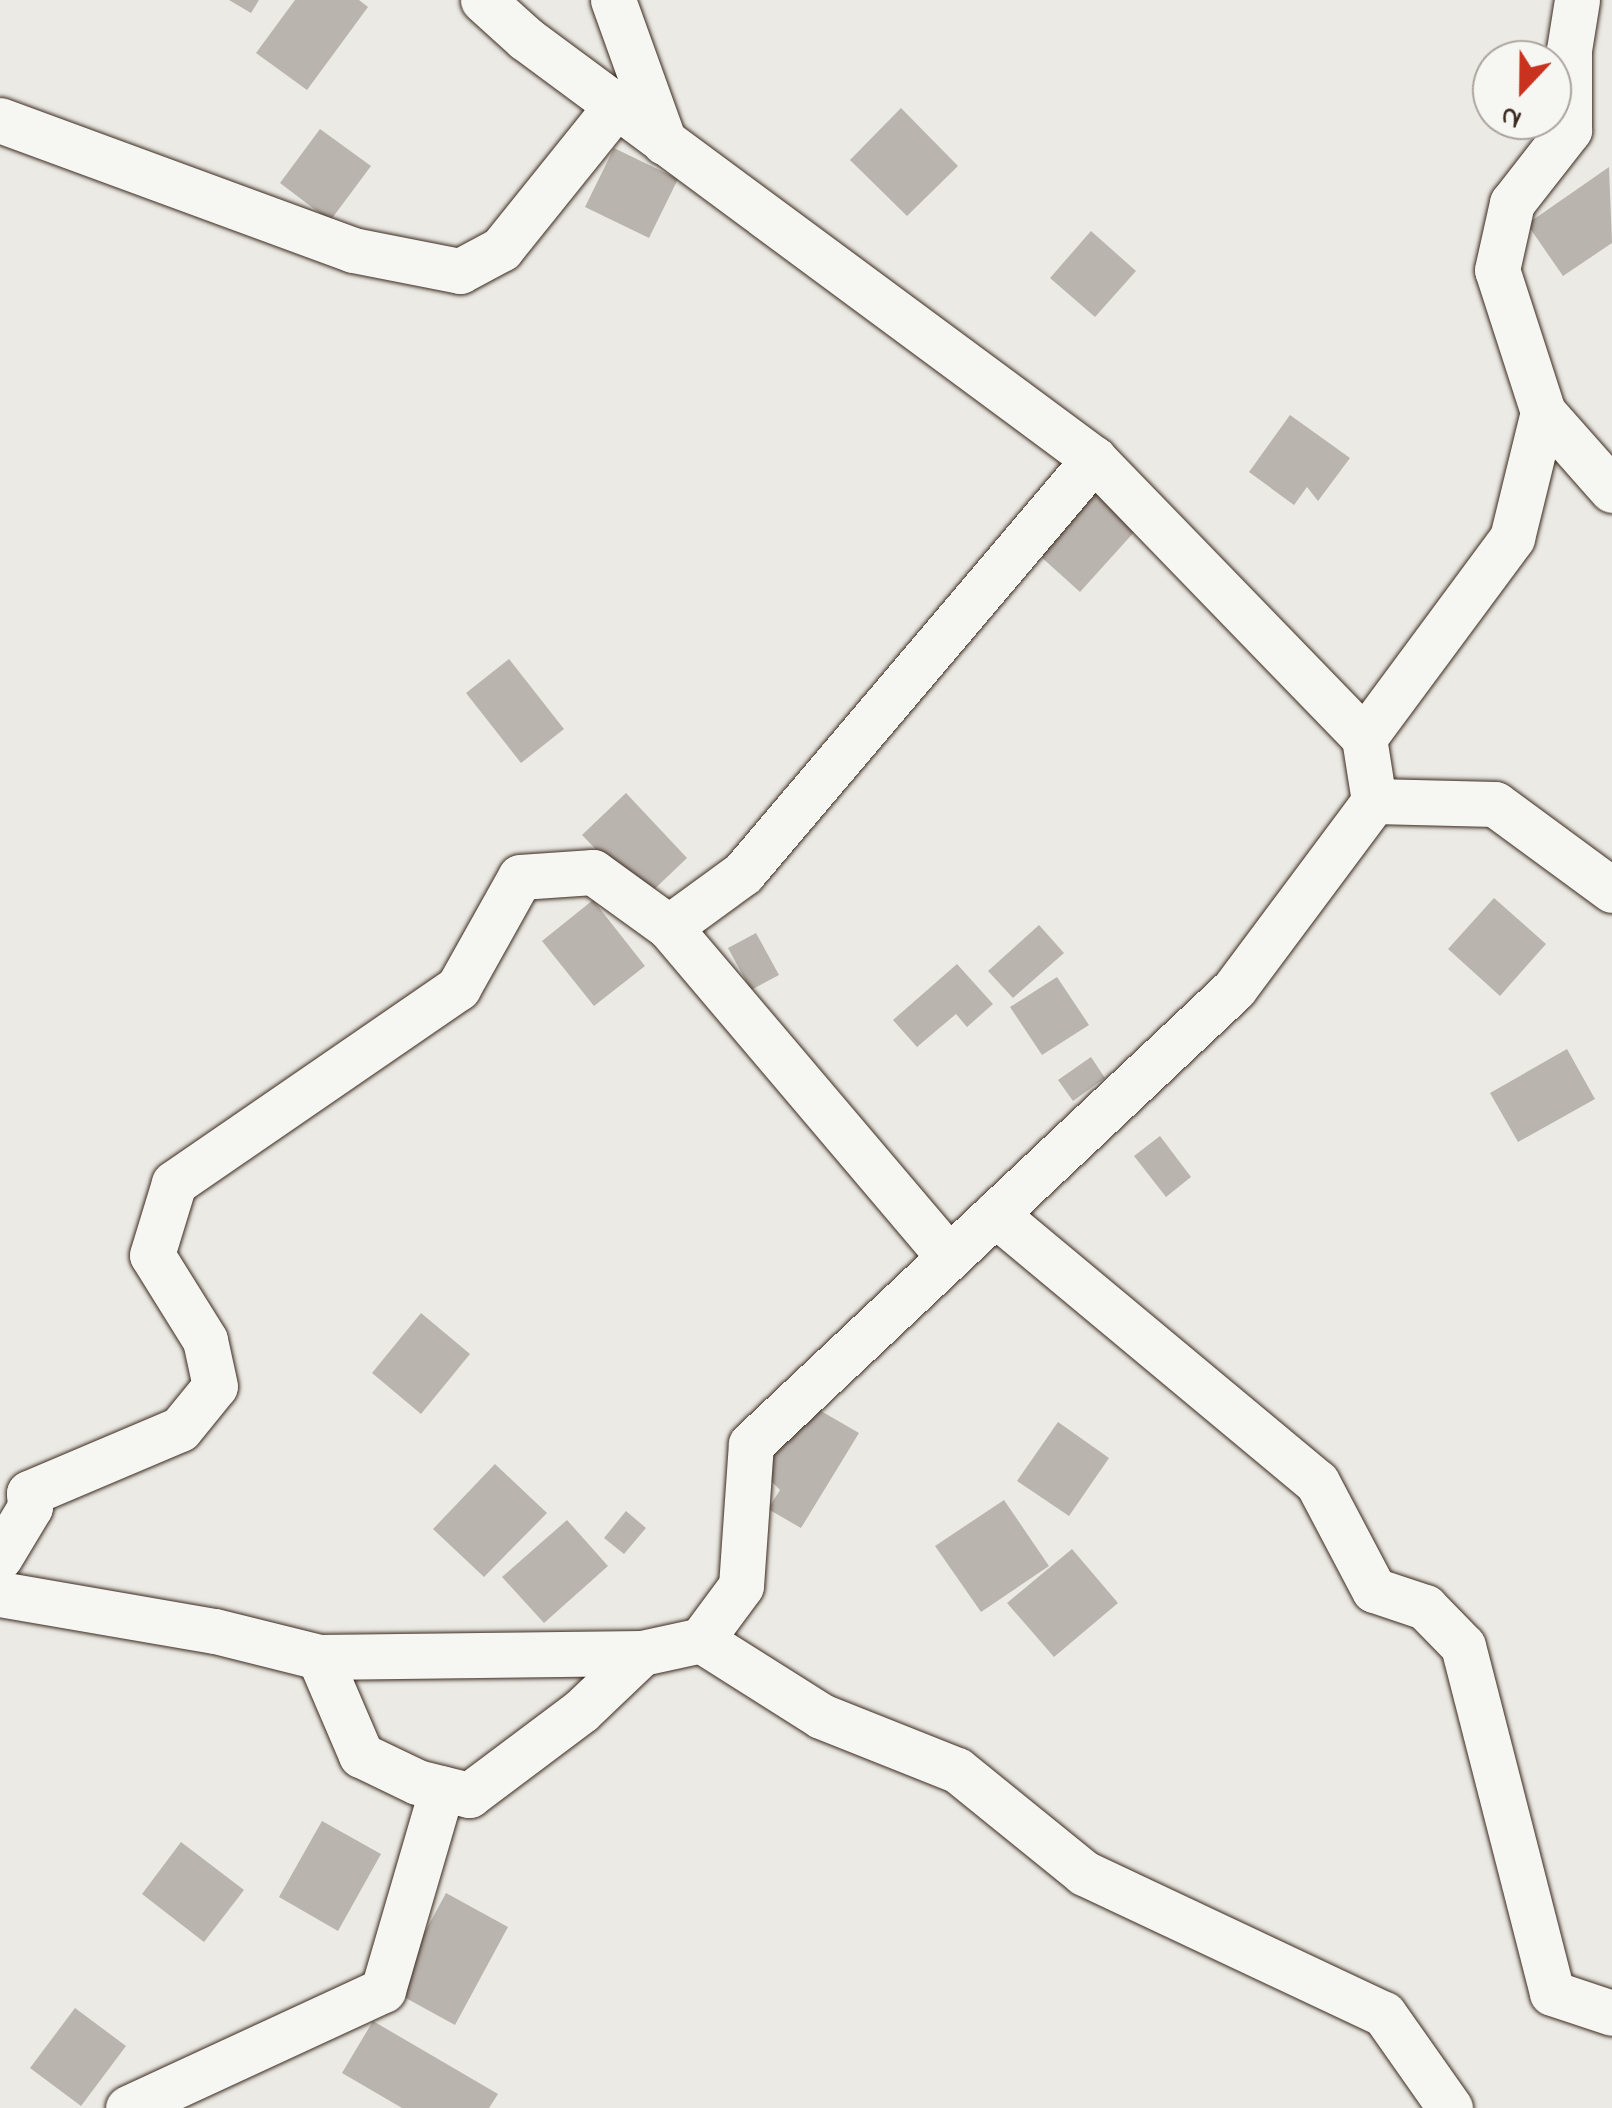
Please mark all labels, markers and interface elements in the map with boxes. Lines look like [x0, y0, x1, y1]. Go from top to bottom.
north arrow [1472, 40, 1572, 140]
text: N [1495, 94, 1528, 139]

